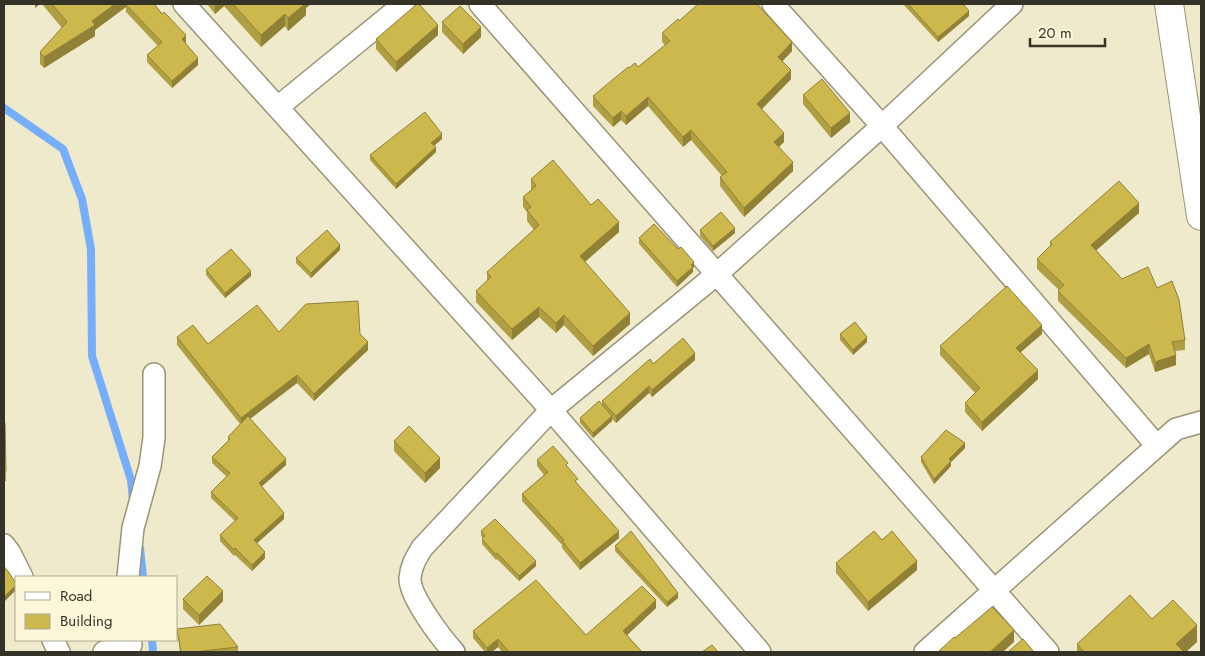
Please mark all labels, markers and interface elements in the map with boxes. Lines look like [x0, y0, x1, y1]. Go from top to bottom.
scale bar [1030, 15, 1105, 47]
text: 20 m [1038, 22, 1072, 44]
legend [15, 576, 178, 641]
text: Road [60, 585, 92, 607]
text: Building [60, 610, 112, 632]

